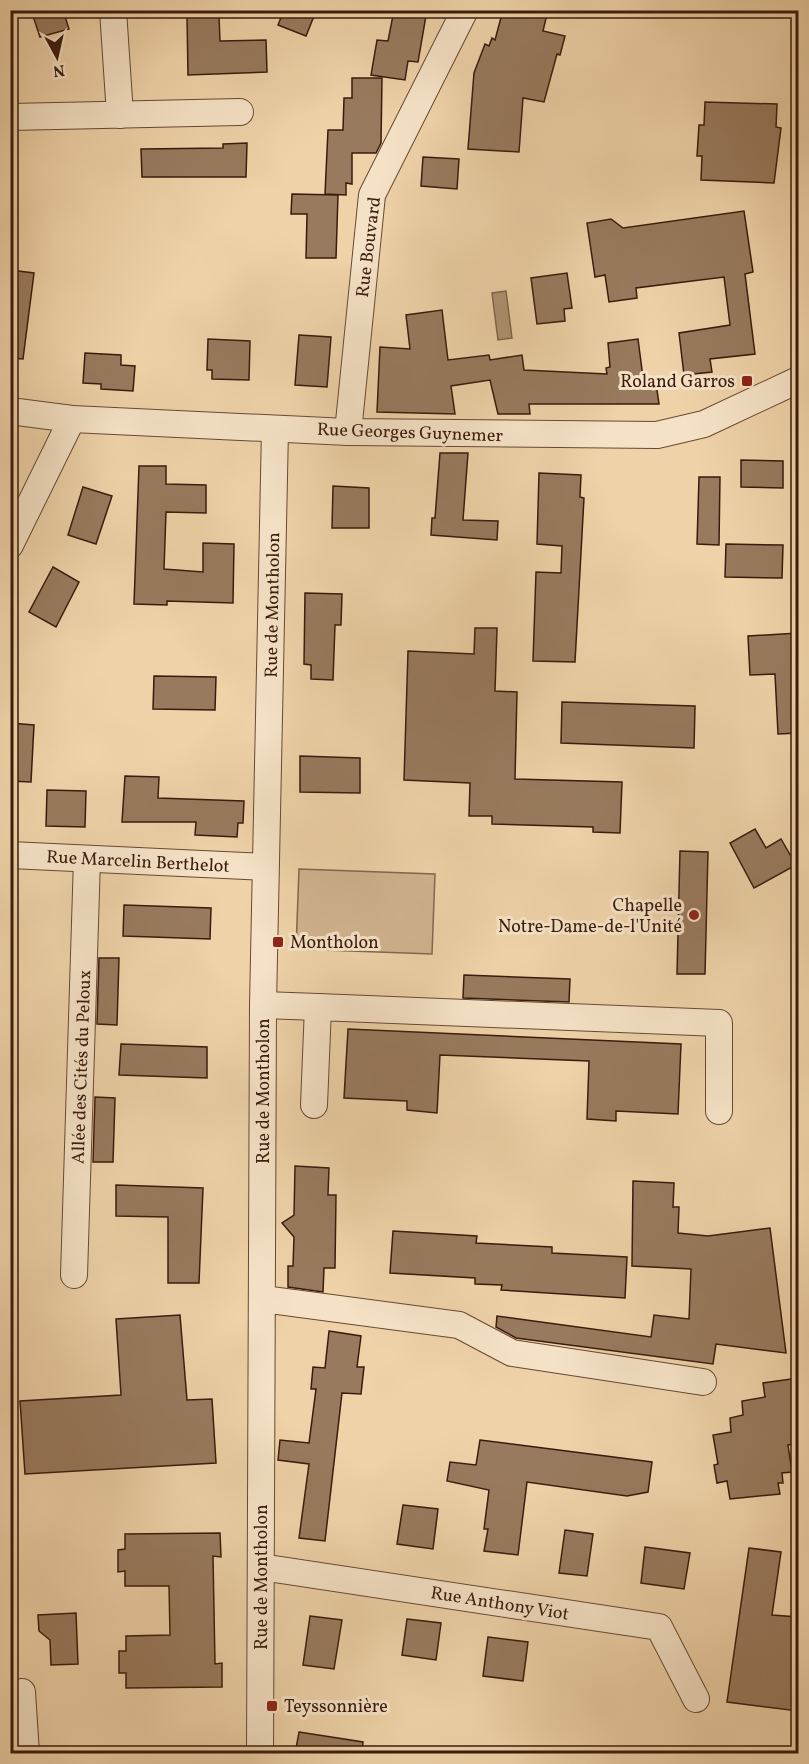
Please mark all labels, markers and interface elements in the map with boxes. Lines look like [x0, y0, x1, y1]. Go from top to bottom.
north arrow [27, 27, 87, 87]
text: N [51, 58, 66, 82]
street label: Rue Bouvard [351, 195, 388, 299]
place label: Roland Garros [620, 370, 735, 395]
marker: Roland Garros [740, 374, 754, 388]
street label: Rue Georges Guynemer [316, 418, 504, 449]
street label: Rue de Montholon [260, 532, 287, 678]
street label: Rue Marcelin Berthelot [46, 845, 230, 880]
place label: Chapelle Notre-Dame-de-l'Unité [498, 894, 682, 940]
marker: Chapelle Notre-Dame-de-l'Unité [687, 908, 701, 922]
place label: Montholon [290, 931, 379, 956]
marker: Montholon [271, 935, 285, 949]
street label: Allée des Cités du Peloux [67, 970, 98, 1165]
street label: Rue de Montholon [252, 1018, 277, 1164]
street label: Rue de Montholon [250, 1504, 275, 1650]
street label: Rue Anthony Viot [429, 1581, 571, 1628]
place label: Teyssonnière [284, 1695, 388, 1720]
marker: Teyssonnière [265, 1699, 279, 1713]

